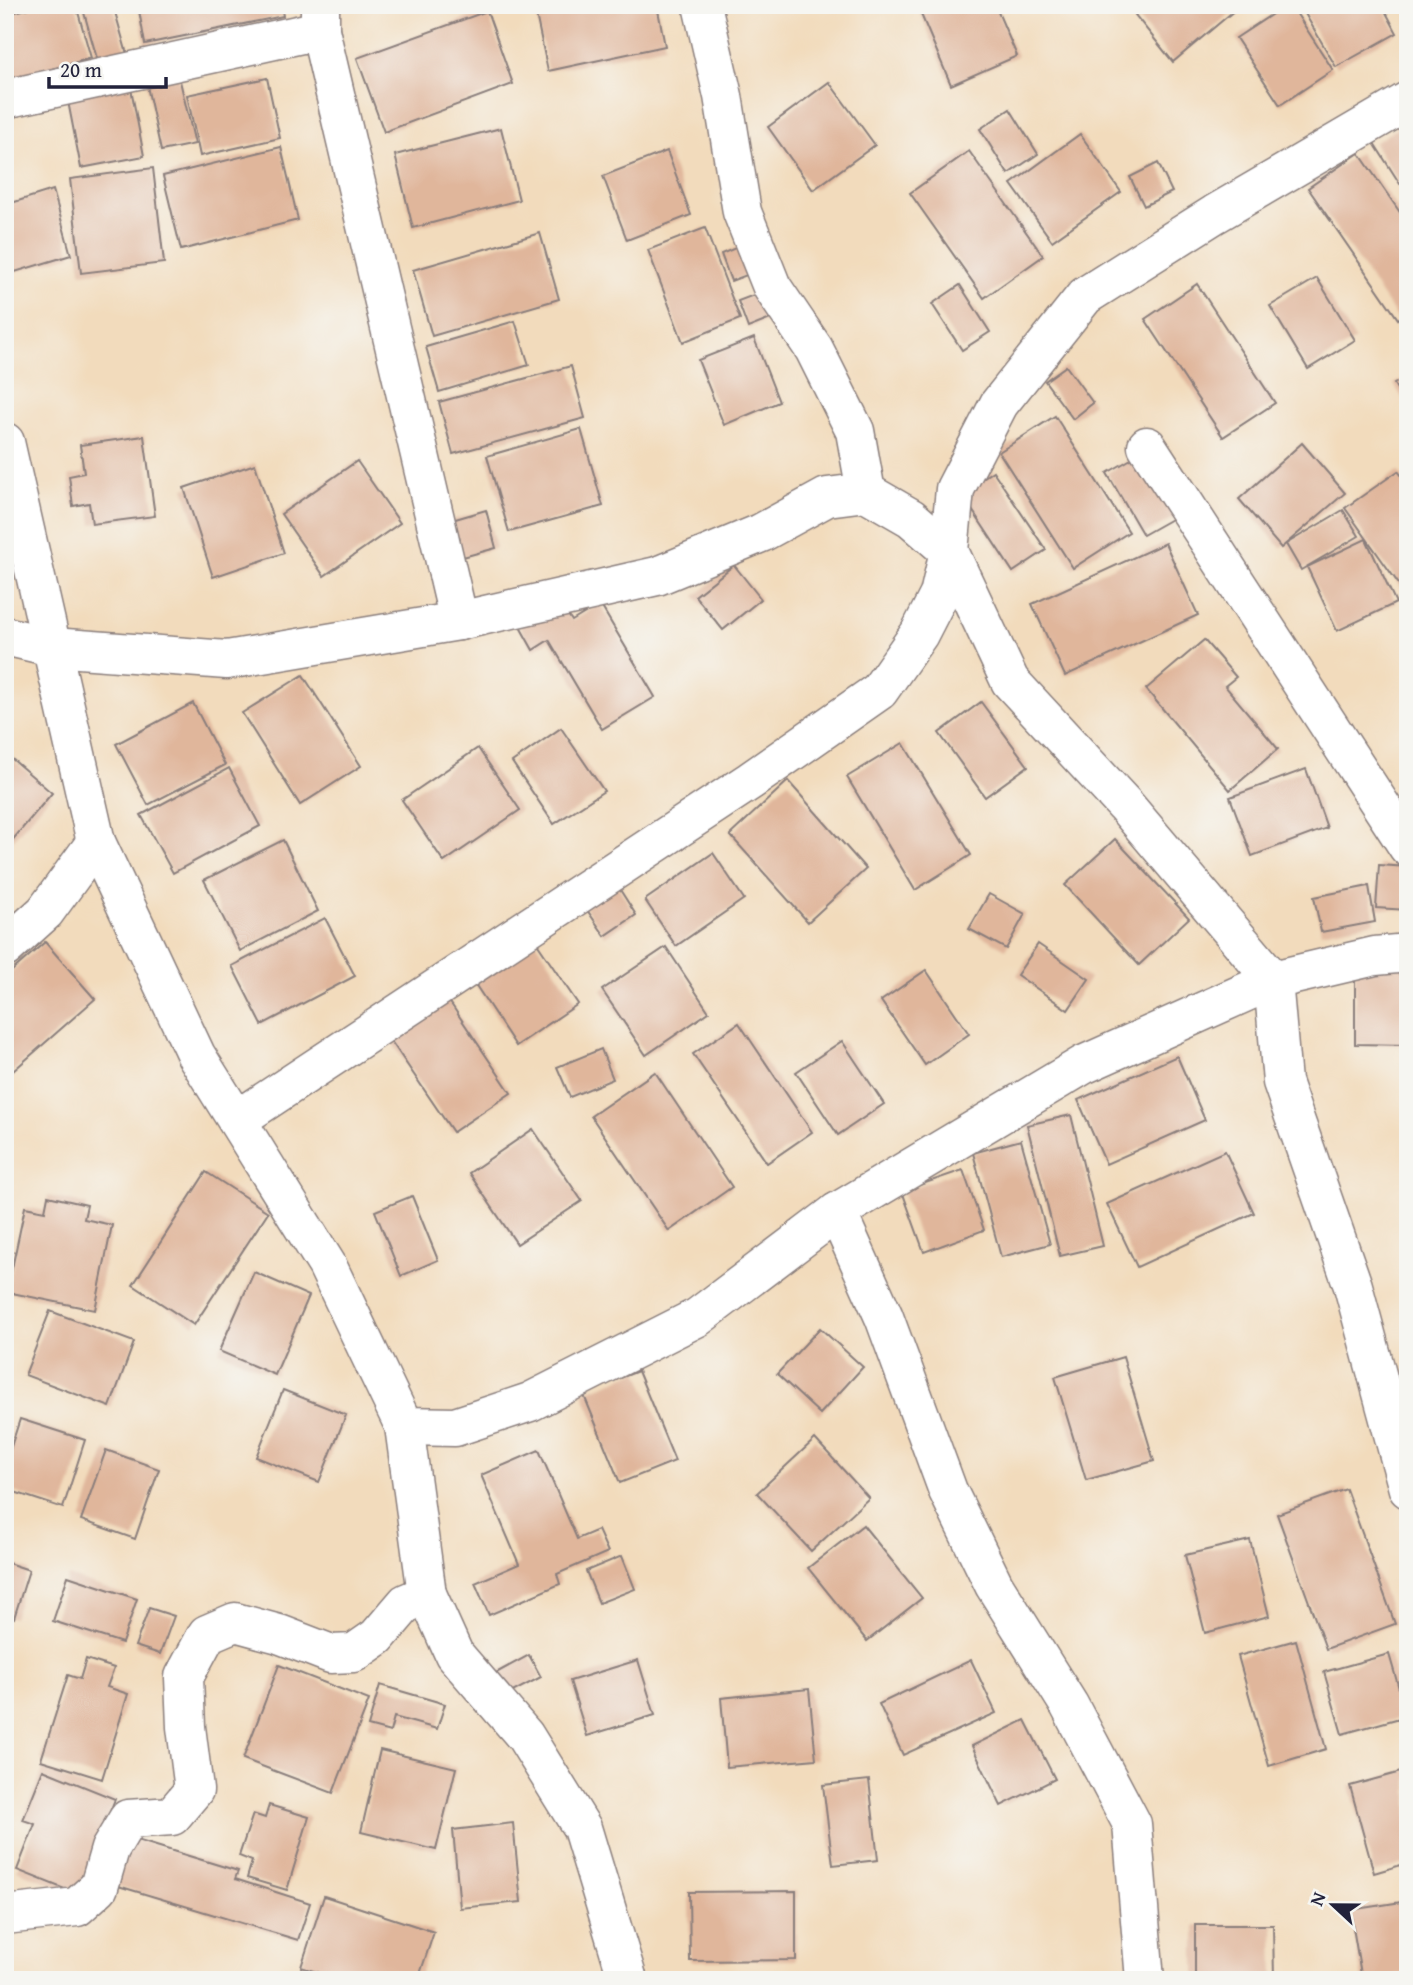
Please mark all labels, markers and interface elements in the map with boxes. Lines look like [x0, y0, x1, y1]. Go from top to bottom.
scale bar [49, 46, 166, 90]
text: 20 m [60, 54, 102, 85]
north arrow [1298, 1870, 1368, 1940]
text: N [1302, 1887, 1333, 1910]

